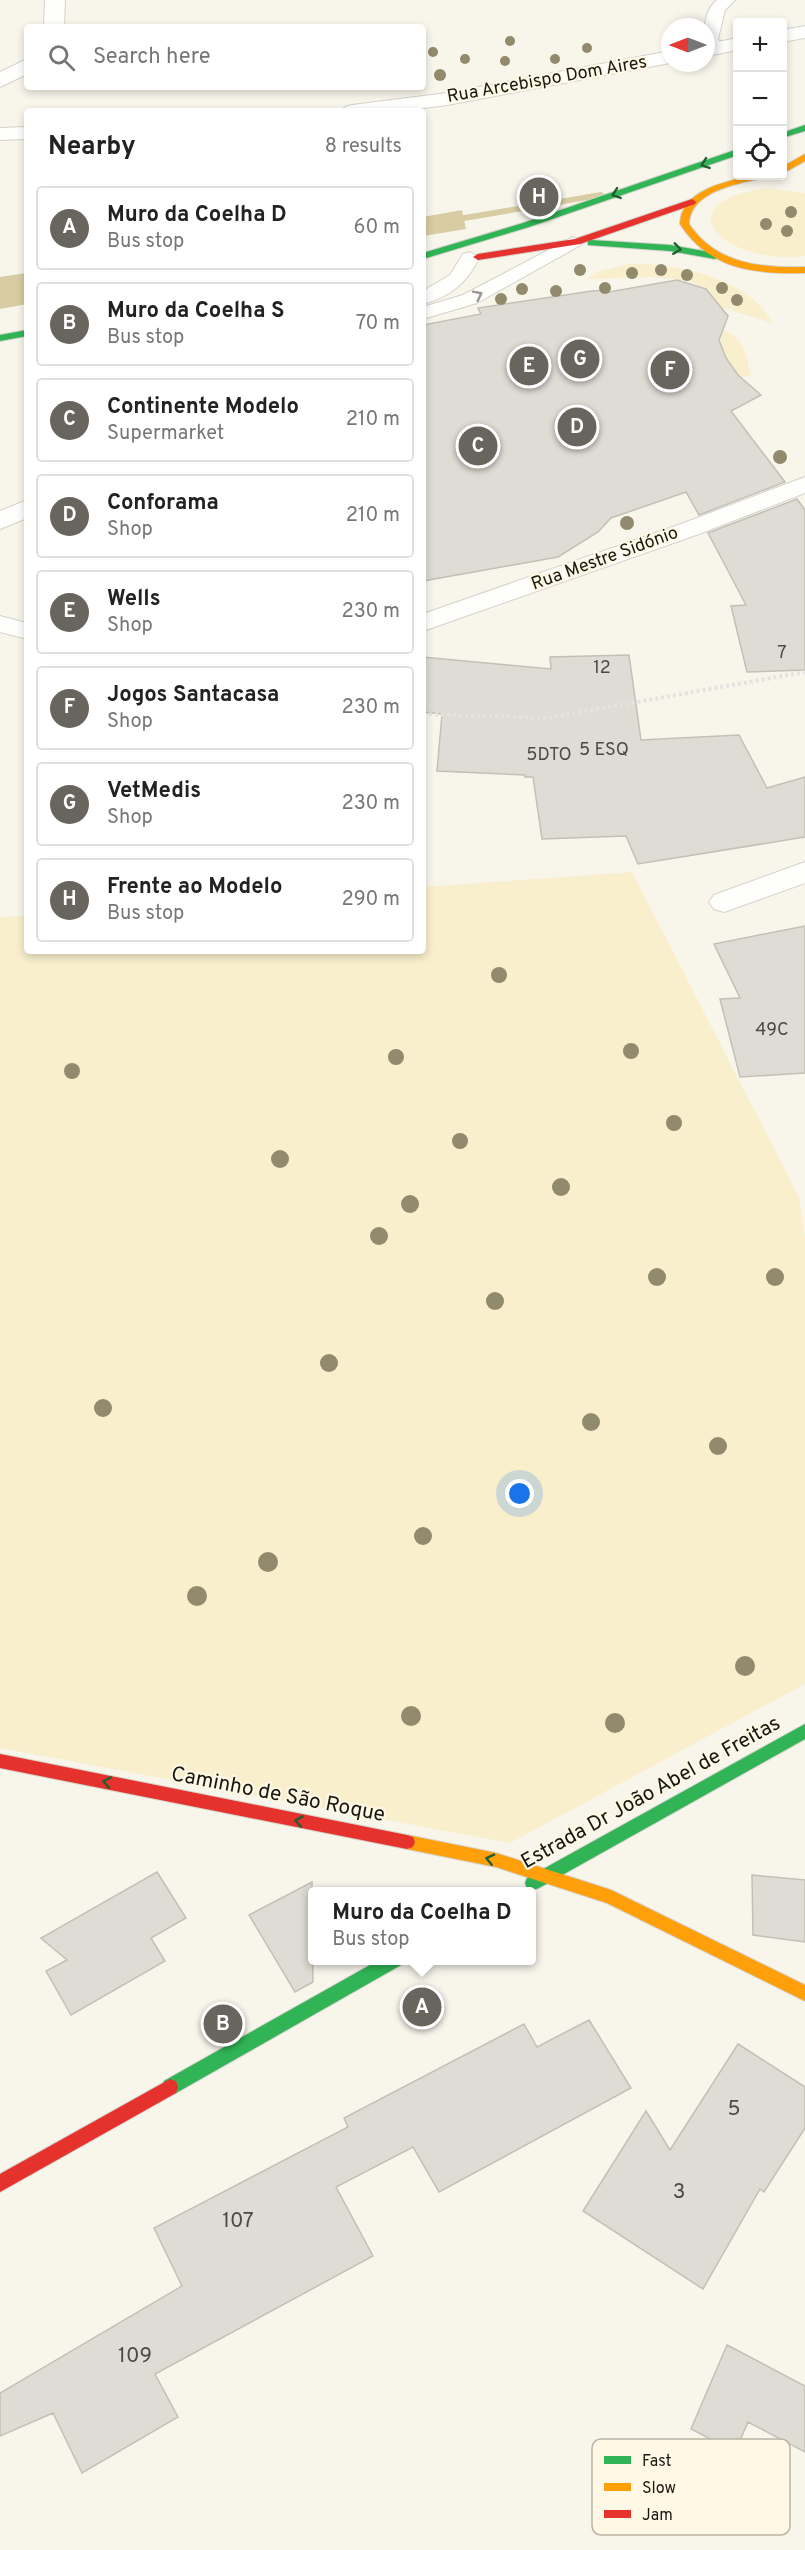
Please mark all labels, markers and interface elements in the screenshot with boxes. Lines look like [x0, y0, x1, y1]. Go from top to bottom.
north arrow [661, 18, 715, 72]
map controls [733, 18, 787, 180]
button: + [733, 18, 787, 72]
search box [24, 24, 426, 90]
icon: search [45, 41, 78, 74]
text: Search here [93, 44, 211, 71]
street label: Rua Arcebispo Dom Aires [445, 51, 649, 109]
button: − [733, 72, 787, 126]
button: locate [733, 126, 787, 180]
text: Nearby [48, 131, 136, 164]
text: 8 results [325, 134, 402, 160]
one-way arrow [700, 156, 710, 169]
pin: H [520, 174, 558, 220]
one-way arrow [611, 187, 622, 199]
text: Muro da Coelha D [107, 202, 287, 229]
text: A [62, 215, 77, 241]
text: 60 m [354, 215, 400, 241]
text: Bus stop [107, 229, 184, 255]
one-way arrow [672, 243, 681, 255]
one-way arrow [472, 290, 483, 302]
text: Muro da Coelha S [107, 298, 284, 325]
text: B [63, 311, 76, 337]
text: 70 m [356, 311, 400, 337]
text: Bus stop [107, 325, 184, 351]
pin: G [560, 336, 600, 382]
pin: E [510, 344, 548, 388]
pin: F [650, 348, 690, 392]
text: Continente Modelo [107, 394, 299, 421]
pin: D [558, 404, 596, 450]
text: C [63, 407, 76, 433]
text: 210 m [346, 407, 400, 433]
text: Supermarket [107, 421, 224, 447]
pin: C [458, 424, 498, 468]
text: Conforama [107, 490, 219, 517]
text: D [62, 503, 77, 529]
text: 210 m [346, 503, 400, 529]
text: Shop [107, 517, 153, 543]
street label: Rua Mestre Sidónio [528, 522, 682, 596]
text: Wells [107, 586, 161, 613]
text: E [63, 599, 76, 625]
text: 230 m [341, 599, 400, 625]
text: Shop [107, 613, 153, 639]
house number: 7 [777, 642, 787, 665]
house number: 12 [593, 657, 611, 680]
text: Jogos Santacasa [107, 682, 279, 709]
text: F [64, 695, 75, 721]
text: 230 m [341, 695, 400, 721]
text: Shop [107, 709, 153, 735]
house number: 5 ESQ [579, 739, 629, 762]
house number: 5DTO [526, 744, 572, 767]
text: VetMedis [107, 778, 201, 805]
text: G [63, 791, 76, 817]
text: 230 m [341, 791, 400, 817]
text: Shop [107, 805, 153, 831]
text: Frente ao Modelo [107, 874, 282, 901]
text: H [62, 887, 77, 913]
text: 290 m [342, 887, 400, 913]
text: Bus stop [107, 901, 184, 927]
house number: 49C [755, 1019, 789, 1042]
your location [505, 1479, 534, 1508]
street label: Estrada Dr João Abel de Freitas [516, 1710, 786, 1876]
street label: Caminho de São Roque [169, 1761, 387, 1829]
one-way arrow [103, 1776, 113, 1789]
one-way arrow [294, 1815, 304, 1828]
one-way arrow [485, 1853, 495, 1866]
popup [308, 1887, 536, 1965]
text: Muro da Coelha D [332, 1900, 512, 1927]
text: Bus stop [332, 1927, 410, 1953]
pin: A [402, 1984, 442, 2030]
pin: B [204, 2002, 242, 2046]
house number: 5 [727, 2096, 741, 2123]
house number: 3 [673, 2179, 685, 2206]
house number: 107 [222, 2208, 254, 2235]
house number: 109 [118, 2343, 152, 2370]
legend [592, 2439, 790, 2535]
text: Fast [642, 2452, 672, 2472]
text: Slow [642, 2479, 676, 2499]
text: Jam [642, 2506, 673, 2526]

